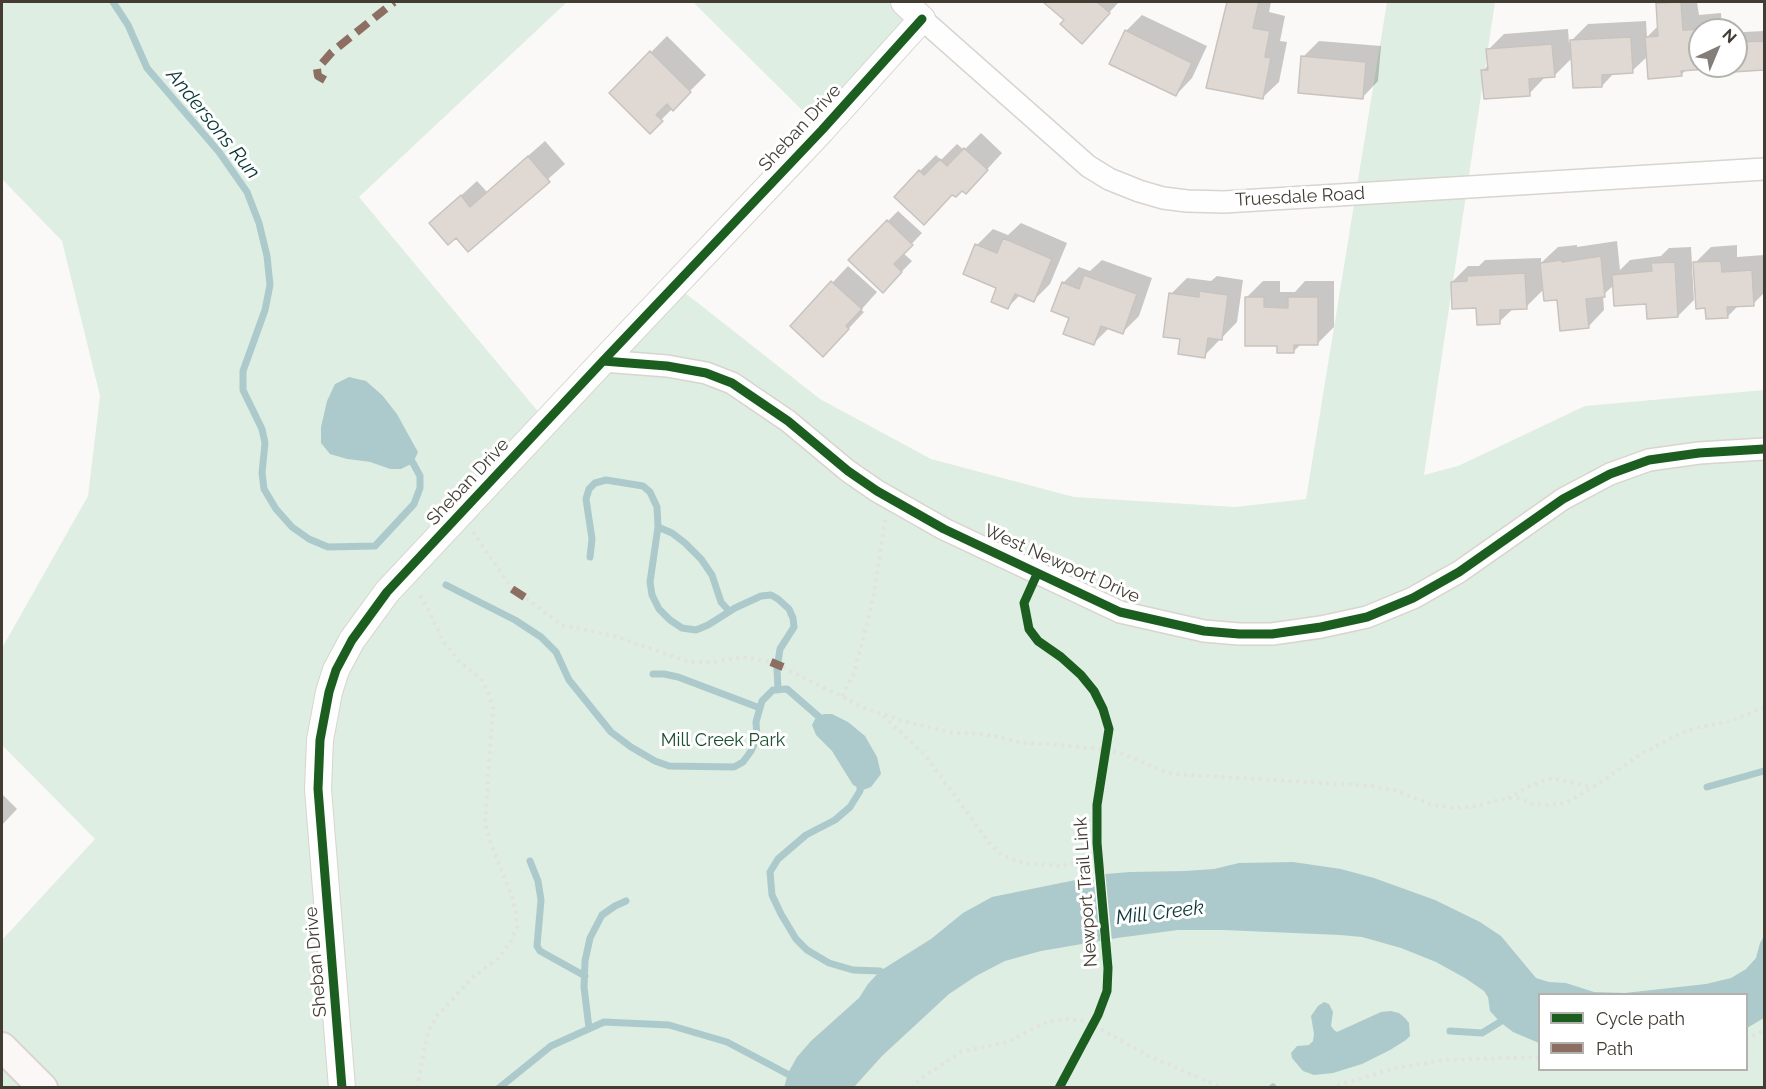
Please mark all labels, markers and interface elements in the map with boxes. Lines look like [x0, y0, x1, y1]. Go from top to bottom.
north arrow [1688, 18, 1748, 78]
text: N [1718, 25, 1740, 47]
water label: Andersons Run [161, 64, 265, 184]
street label: Sheban Drive [754, 80, 846, 176]
street label: Truesdale Road [1235, 183, 1365, 211]
street label: Sheban Drive [422, 434, 514, 530]
street label: West Newport Drive [981, 520, 1143, 608]
park label: Mill Creek Park [661, 730, 785, 752]
street label: Newport Trail Link [1070, 816, 1102, 968]
water label: Mill Creek [1115, 896, 1205, 930]
street label: Sheban Drive [300, 906, 332, 1018]
legend [1538, 993, 1748, 1071]
text: Cycle path [1596, 1008, 1685, 1029]
text: Path [1596, 1038, 1633, 1059]

